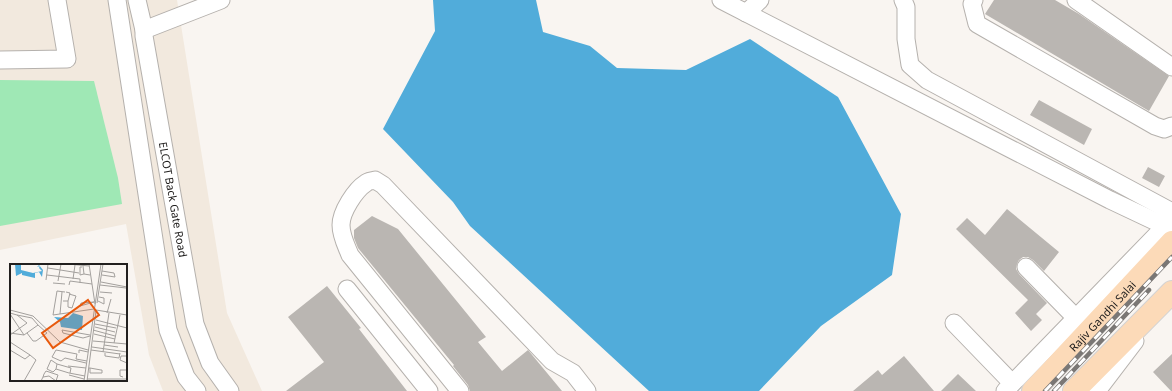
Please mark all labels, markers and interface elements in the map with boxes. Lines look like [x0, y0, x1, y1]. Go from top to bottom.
street label: ELCOT Back Gate Road [156, 141, 191, 258]
inset map [10, 264, 127, 381]
street label: Rajiv Gandhi Salai [1066, 277, 1139, 355]

